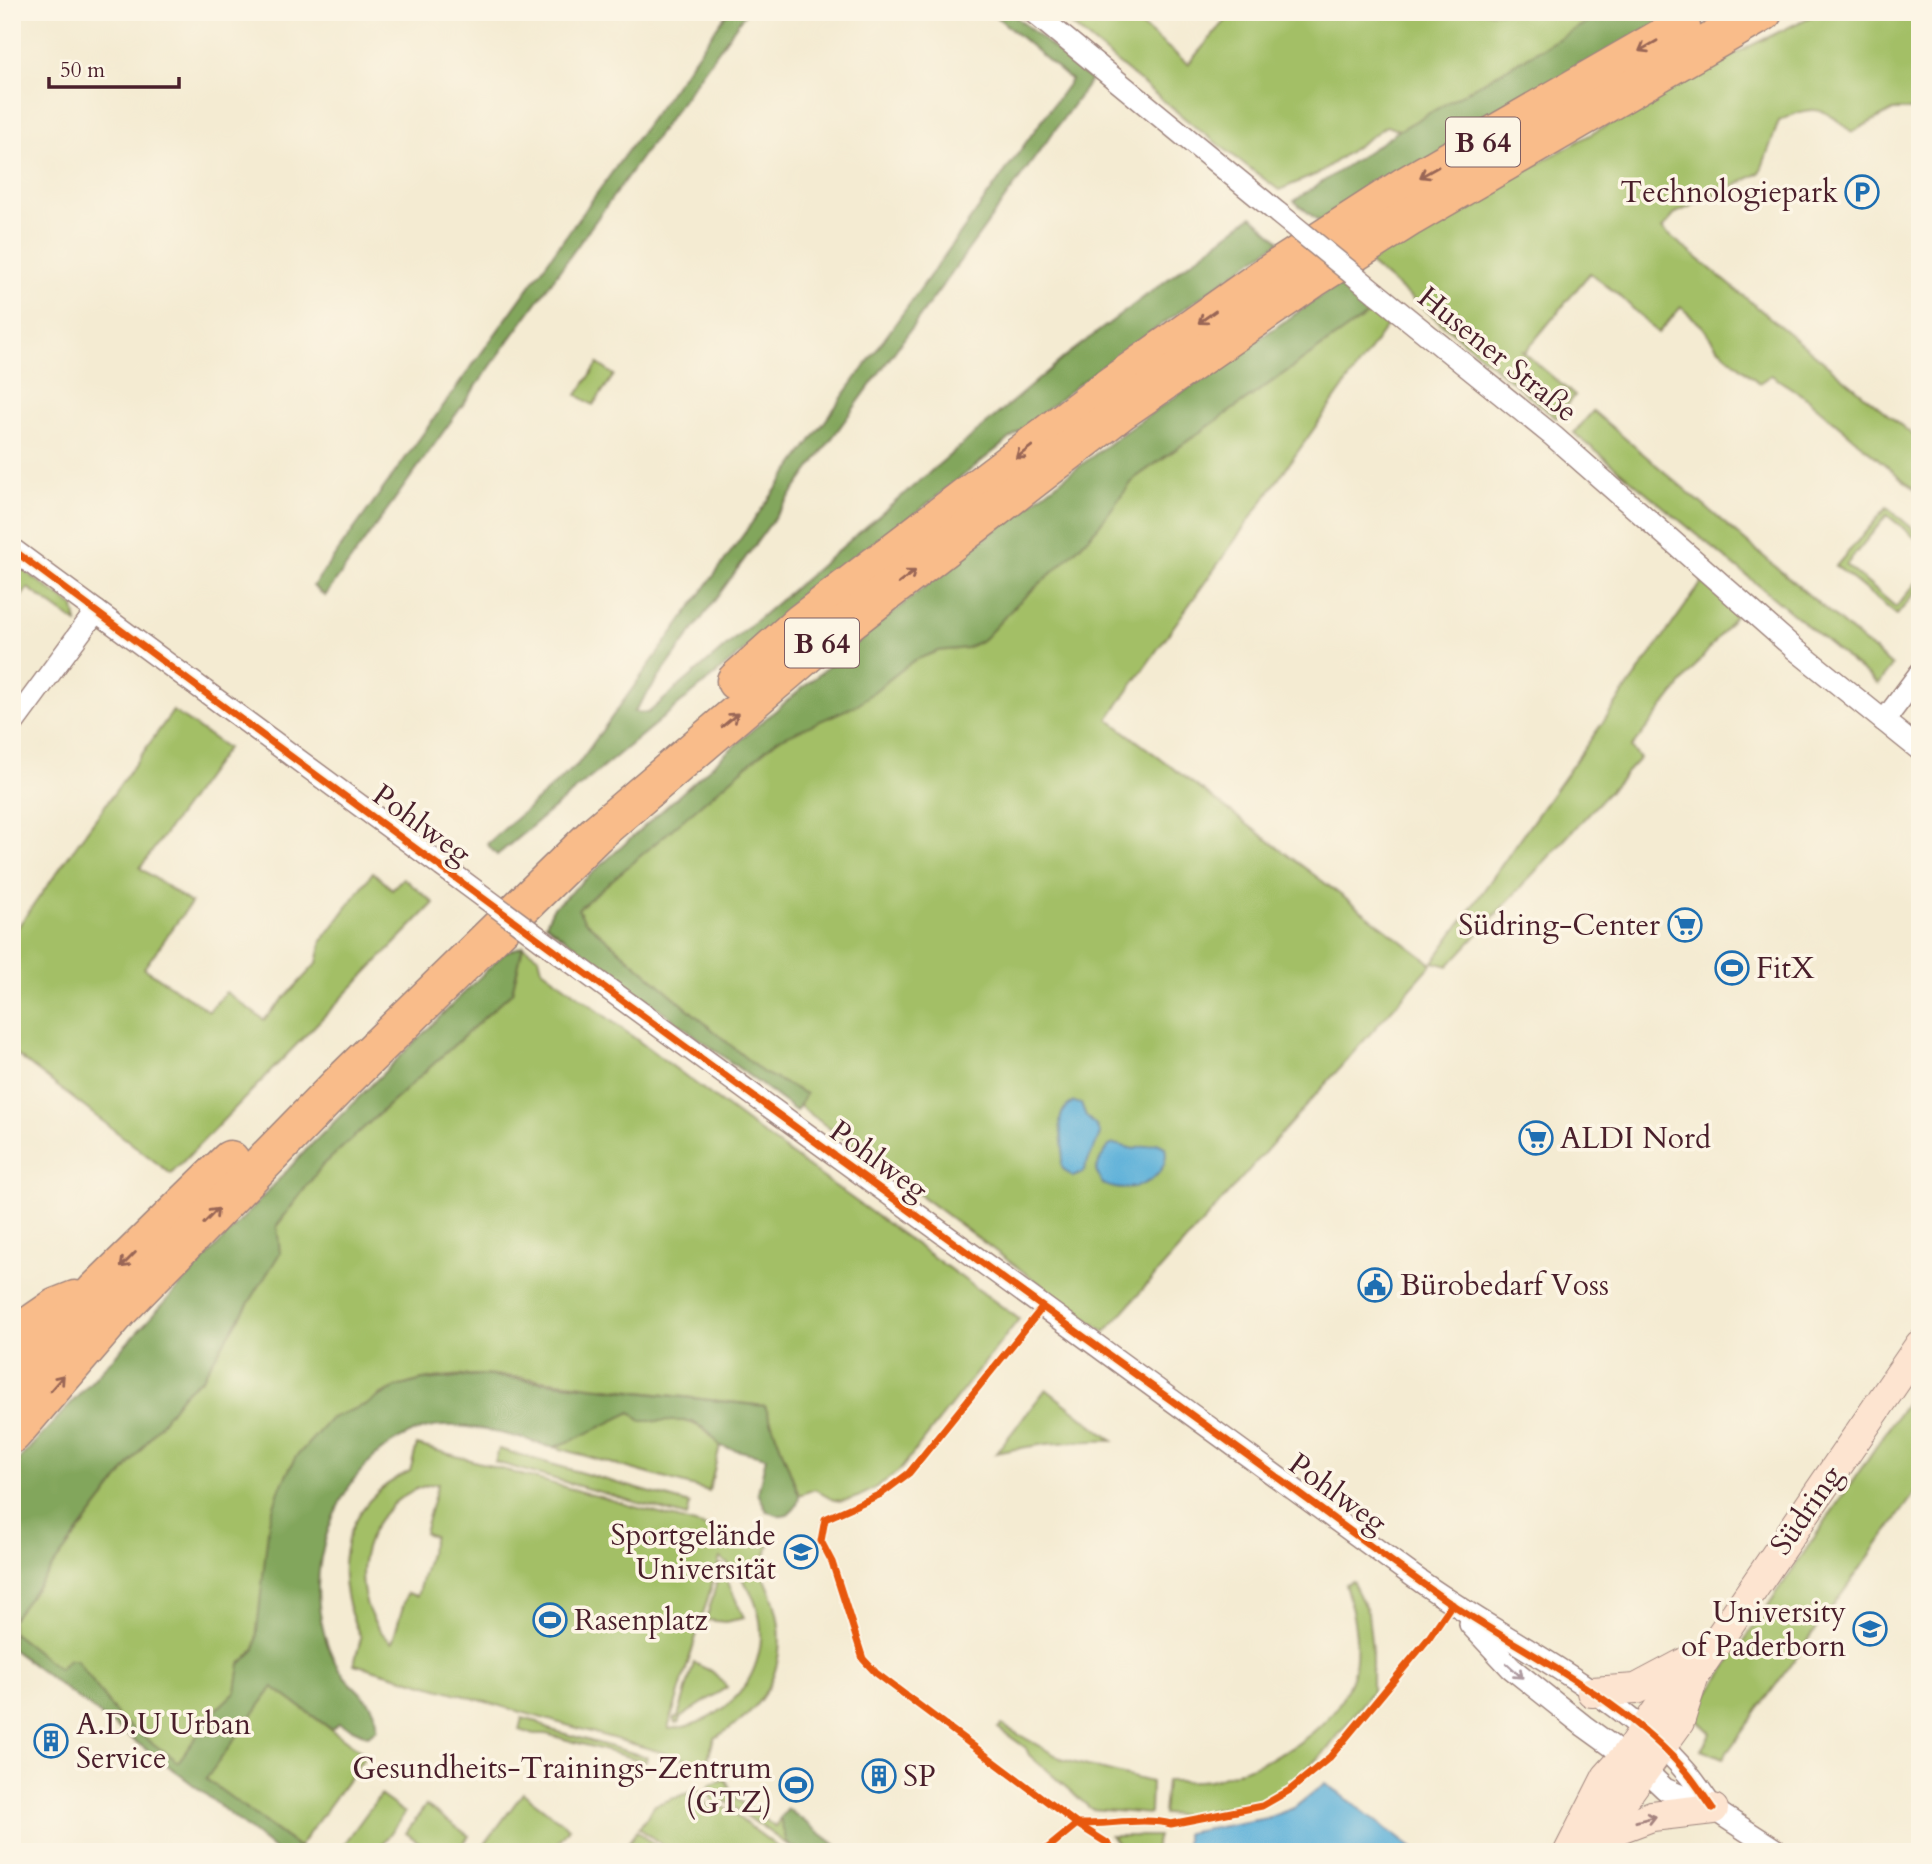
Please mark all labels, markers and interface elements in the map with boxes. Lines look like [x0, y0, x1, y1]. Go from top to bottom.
one-way arrow [1638, 40, 1658, 54]
scale bar [49, 46, 178, 90]
text: 50 m [60, 56, 105, 85]
road number: B 64 [1446, 118, 1520, 166]
one-way arrow [1420, 166, 1440, 180]
place label: Technologiepark [1620, 172, 1838, 213]
parking icon: Technologiepark [1843, 173, 1881, 211]
street label: Husener Straße [1409, 277, 1586, 432]
one-way arrow [1198, 310, 1217, 324]
one-way arrow [1015, 445, 1034, 460]
one-way arrow [897, 570, 915, 585]
road number: B 64 [785, 618, 859, 668]
one-way arrow [720, 712, 738, 728]
street label: Pohlweg [364, 775, 479, 874]
place label: Südring-Center [1458, 905, 1660, 946]
supermarket icon: Südring-Center [1666, 906, 1704, 944]
place label: FitX [1756, 948, 1815, 989]
sports icon: FitX [1713, 949, 1751, 987]
street label: Pohlweg [821, 1111, 936, 1210]
place label: ALDI Nord [1560, 1118, 1711, 1159]
supermarket icon: ALDI Nord [1517, 1119, 1555, 1157]
one-way arrow [203, 1208, 220, 1225]
one-way arrow [120, 1251, 137, 1268]
place label: Bürobedarf Voss [1400, 1265, 1609, 1306]
public building icon: Bürobedarf Voss [1356, 1266, 1394, 1304]
one-way arrow [49, 1374, 65, 1392]
street label: Pohlweg [1280, 1444, 1395, 1543]
street label: Südring [1761, 1457, 1852, 1563]
place label: Sportgelände Universität [610, 1515, 777, 1590]
school or university icon: Sportgelände Universität [782, 1533, 820, 1571]
place label: University of Paderborn [1681, 1592, 1846, 1667]
place label: Rasenplatz [574, 1600, 708, 1641]
sports icon: Rasenplatz [531, 1601, 569, 1639]
school or university icon: University of Paderborn [1851, 1610, 1889, 1648]
one-way arrow [1506, 1663, 1524, 1679]
place label: A.D.U Urban Service [76, 1704, 251, 1779]
building icon: A.D.U Urban Service [32, 1722, 70, 1760]
place label: Gesundheits-Trainings-Zentrum (GTZ) [352, 1748, 773, 1823]
place label: SP [903, 1756, 936, 1797]
building icon: SP [860, 1757, 898, 1795]
sports icon: Gesundheits-Trainings-Zentrum (GTZ) [777, 1766, 815, 1804]
one-way arrow [1634, 1812, 1656, 1825]

